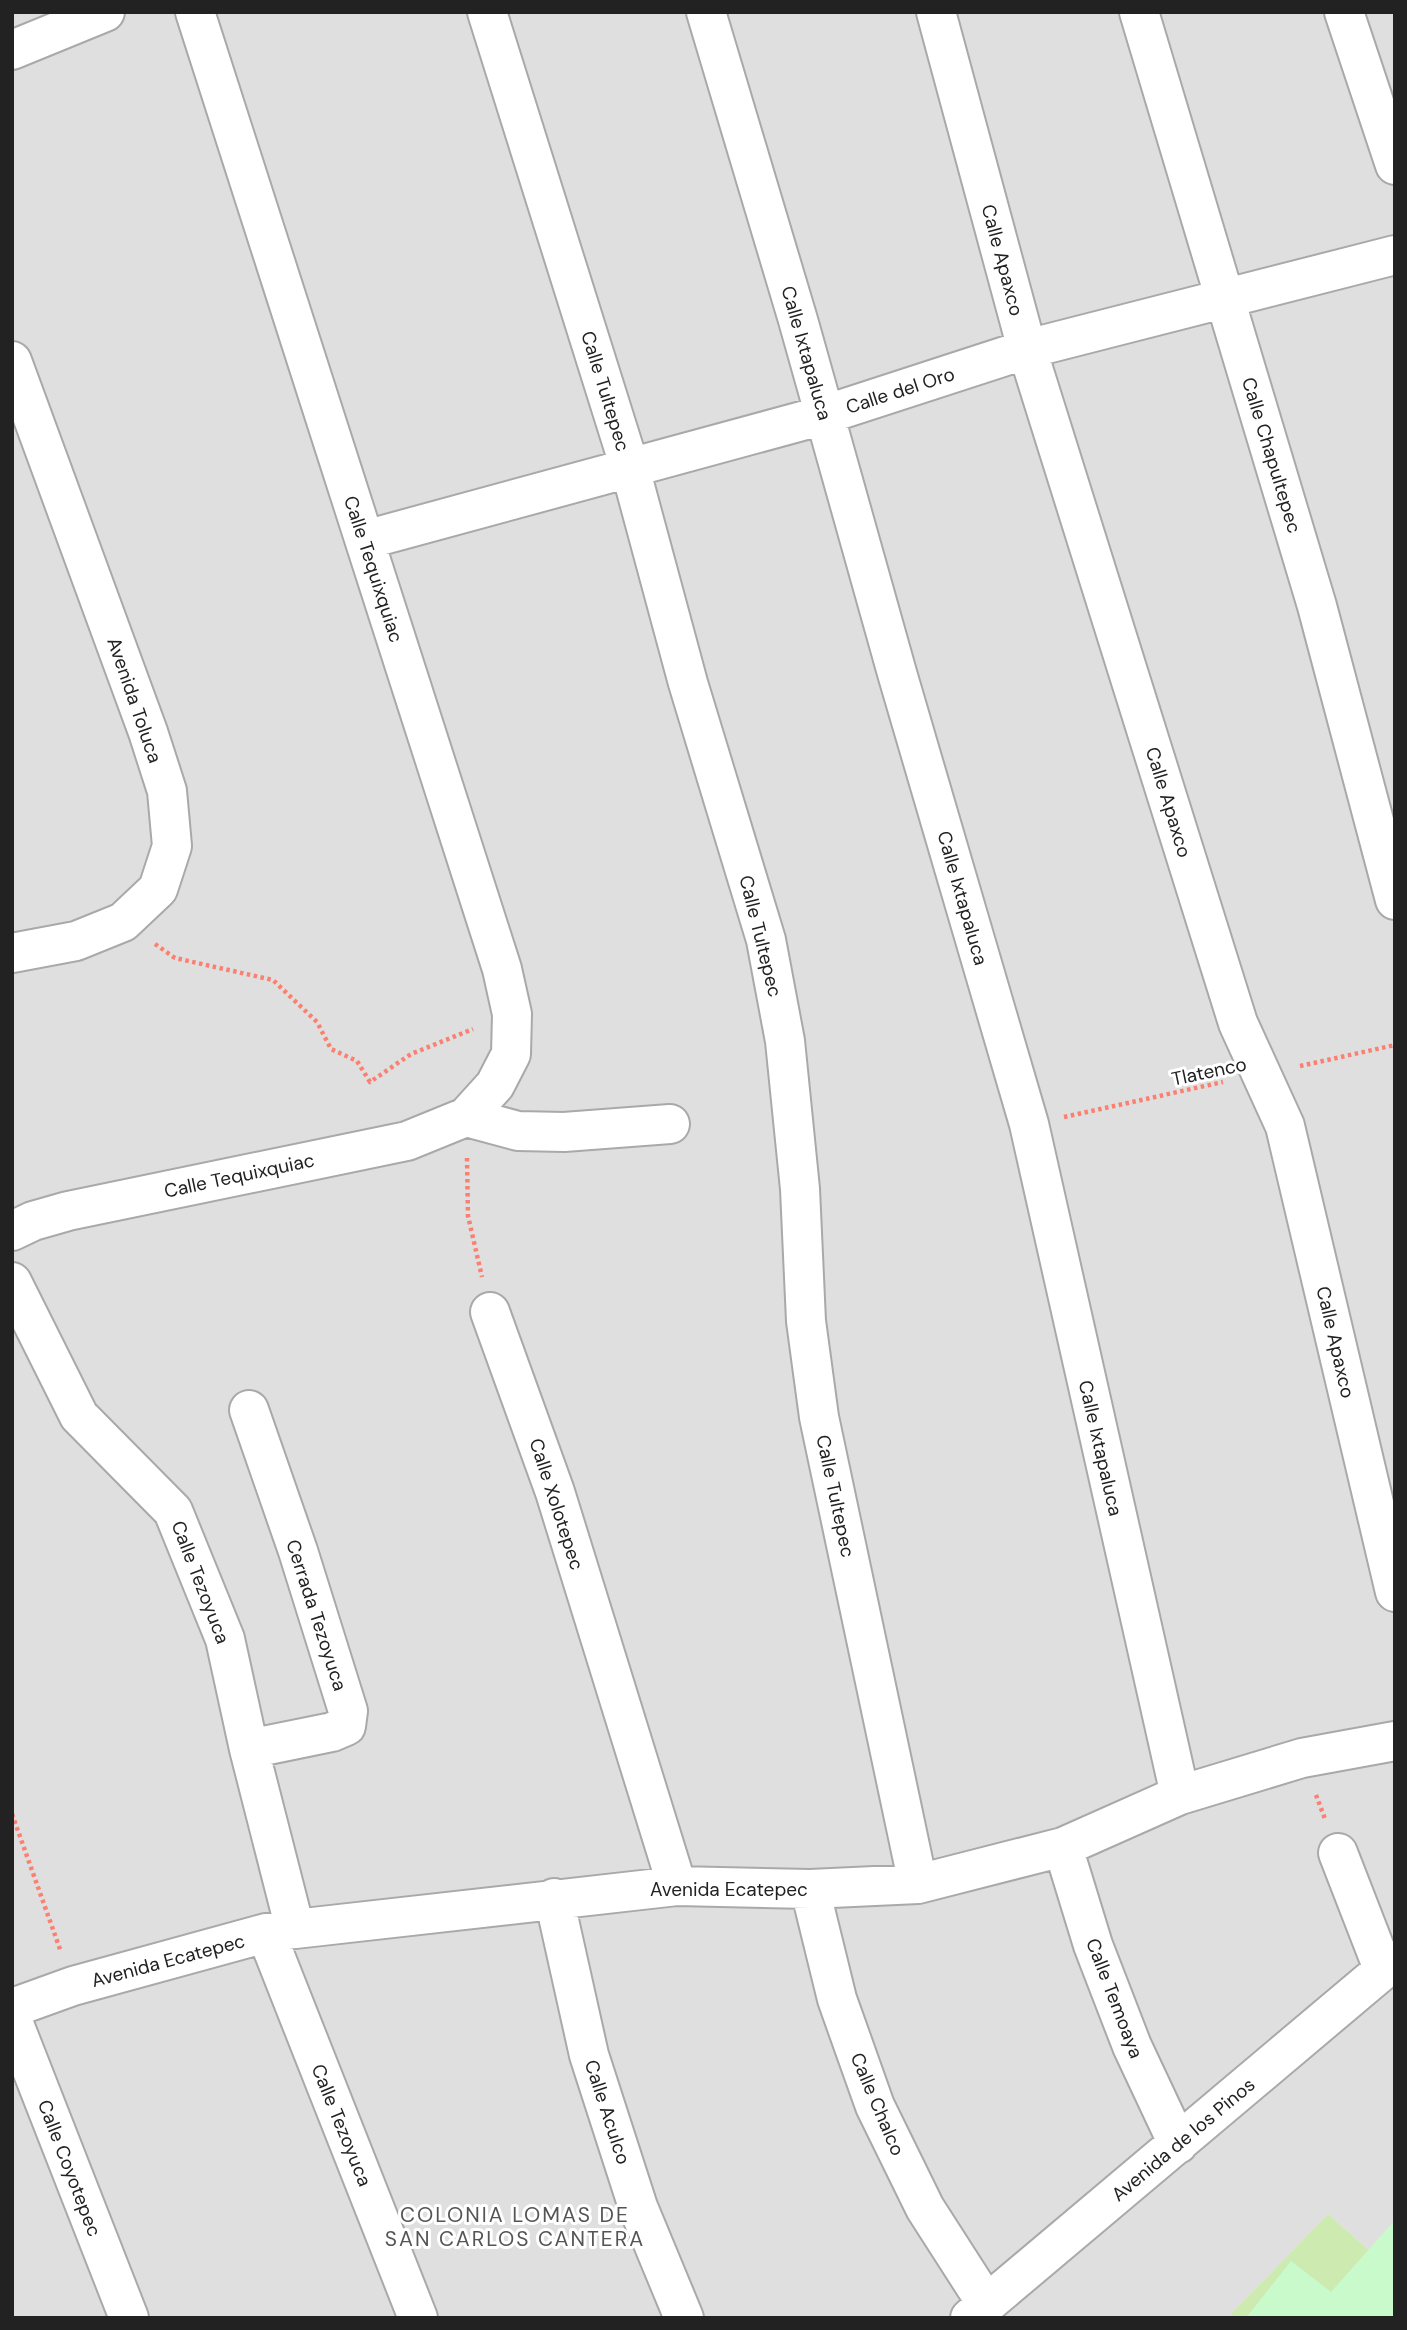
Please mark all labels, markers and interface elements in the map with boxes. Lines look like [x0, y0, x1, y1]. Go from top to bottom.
street label: Calle Apaxco [976, 202, 1029, 319]
street label: Calle Ixtapaluca [775, 283, 838, 423]
street label: Calle Tultepec [575, 328, 636, 454]
street label: Calle del Oro [843, 361, 958, 420]
street label: Calle Chapultepec [1236, 374, 1307, 536]
street label: Calle Tequixquiac [338, 493, 409, 646]
street label: Avenida Toluca [101, 634, 168, 766]
street label: Calle Apaxco [1140, 744, 1197, 860]
street label: Calle Ixtapaluca [931, 828, 994, 968]
street label: Calle Tultepec [733, 873, 788, 1000]
street label: Tlatenco [1169, 1051, 1249, 1092]
street label: Calle Tequixquiac [162, 1147, 317, 1204]
street label: Calle Apaxco [1310, 1284, 1361, 1401]
street label: Calle Ixtapaluca [1073, 1378, 1128, 1518]
street label: Calle Tultepec [810, 1433, 861, 1560]
street label: Calle Xolotepec [523, 1435, 590, 1573]
street label: Calle Tezoyuca [166, 1517, 235, 1647]
street label: Cerrada Tezoyuca [280, 1536, 353, 1694]
street label: Avenida Ecatepec [650, 1877, 808, 1902]
street label: Avenida Ecatepec [89, 1928, 248, 1993]
street label: Calle Temoaya [1080, 1935, 1149, 2062]
street label: Calle Chalco [845, 2049, 910, 2159]
street label: Calle Aculco [579, 2057, 636, 2168]
street label: Calle Tezoyuca [306, 2060, 377, 2190]
street label: Avenida de los Pinos [1106, 2072, 1260, 2207]
street label: Calle Coyotepec [32, 2096, 107, 2240]
district label: COLONIA LOMAS DE SAN CARLOS CANTERA [385, 2201, 645, 2253]

